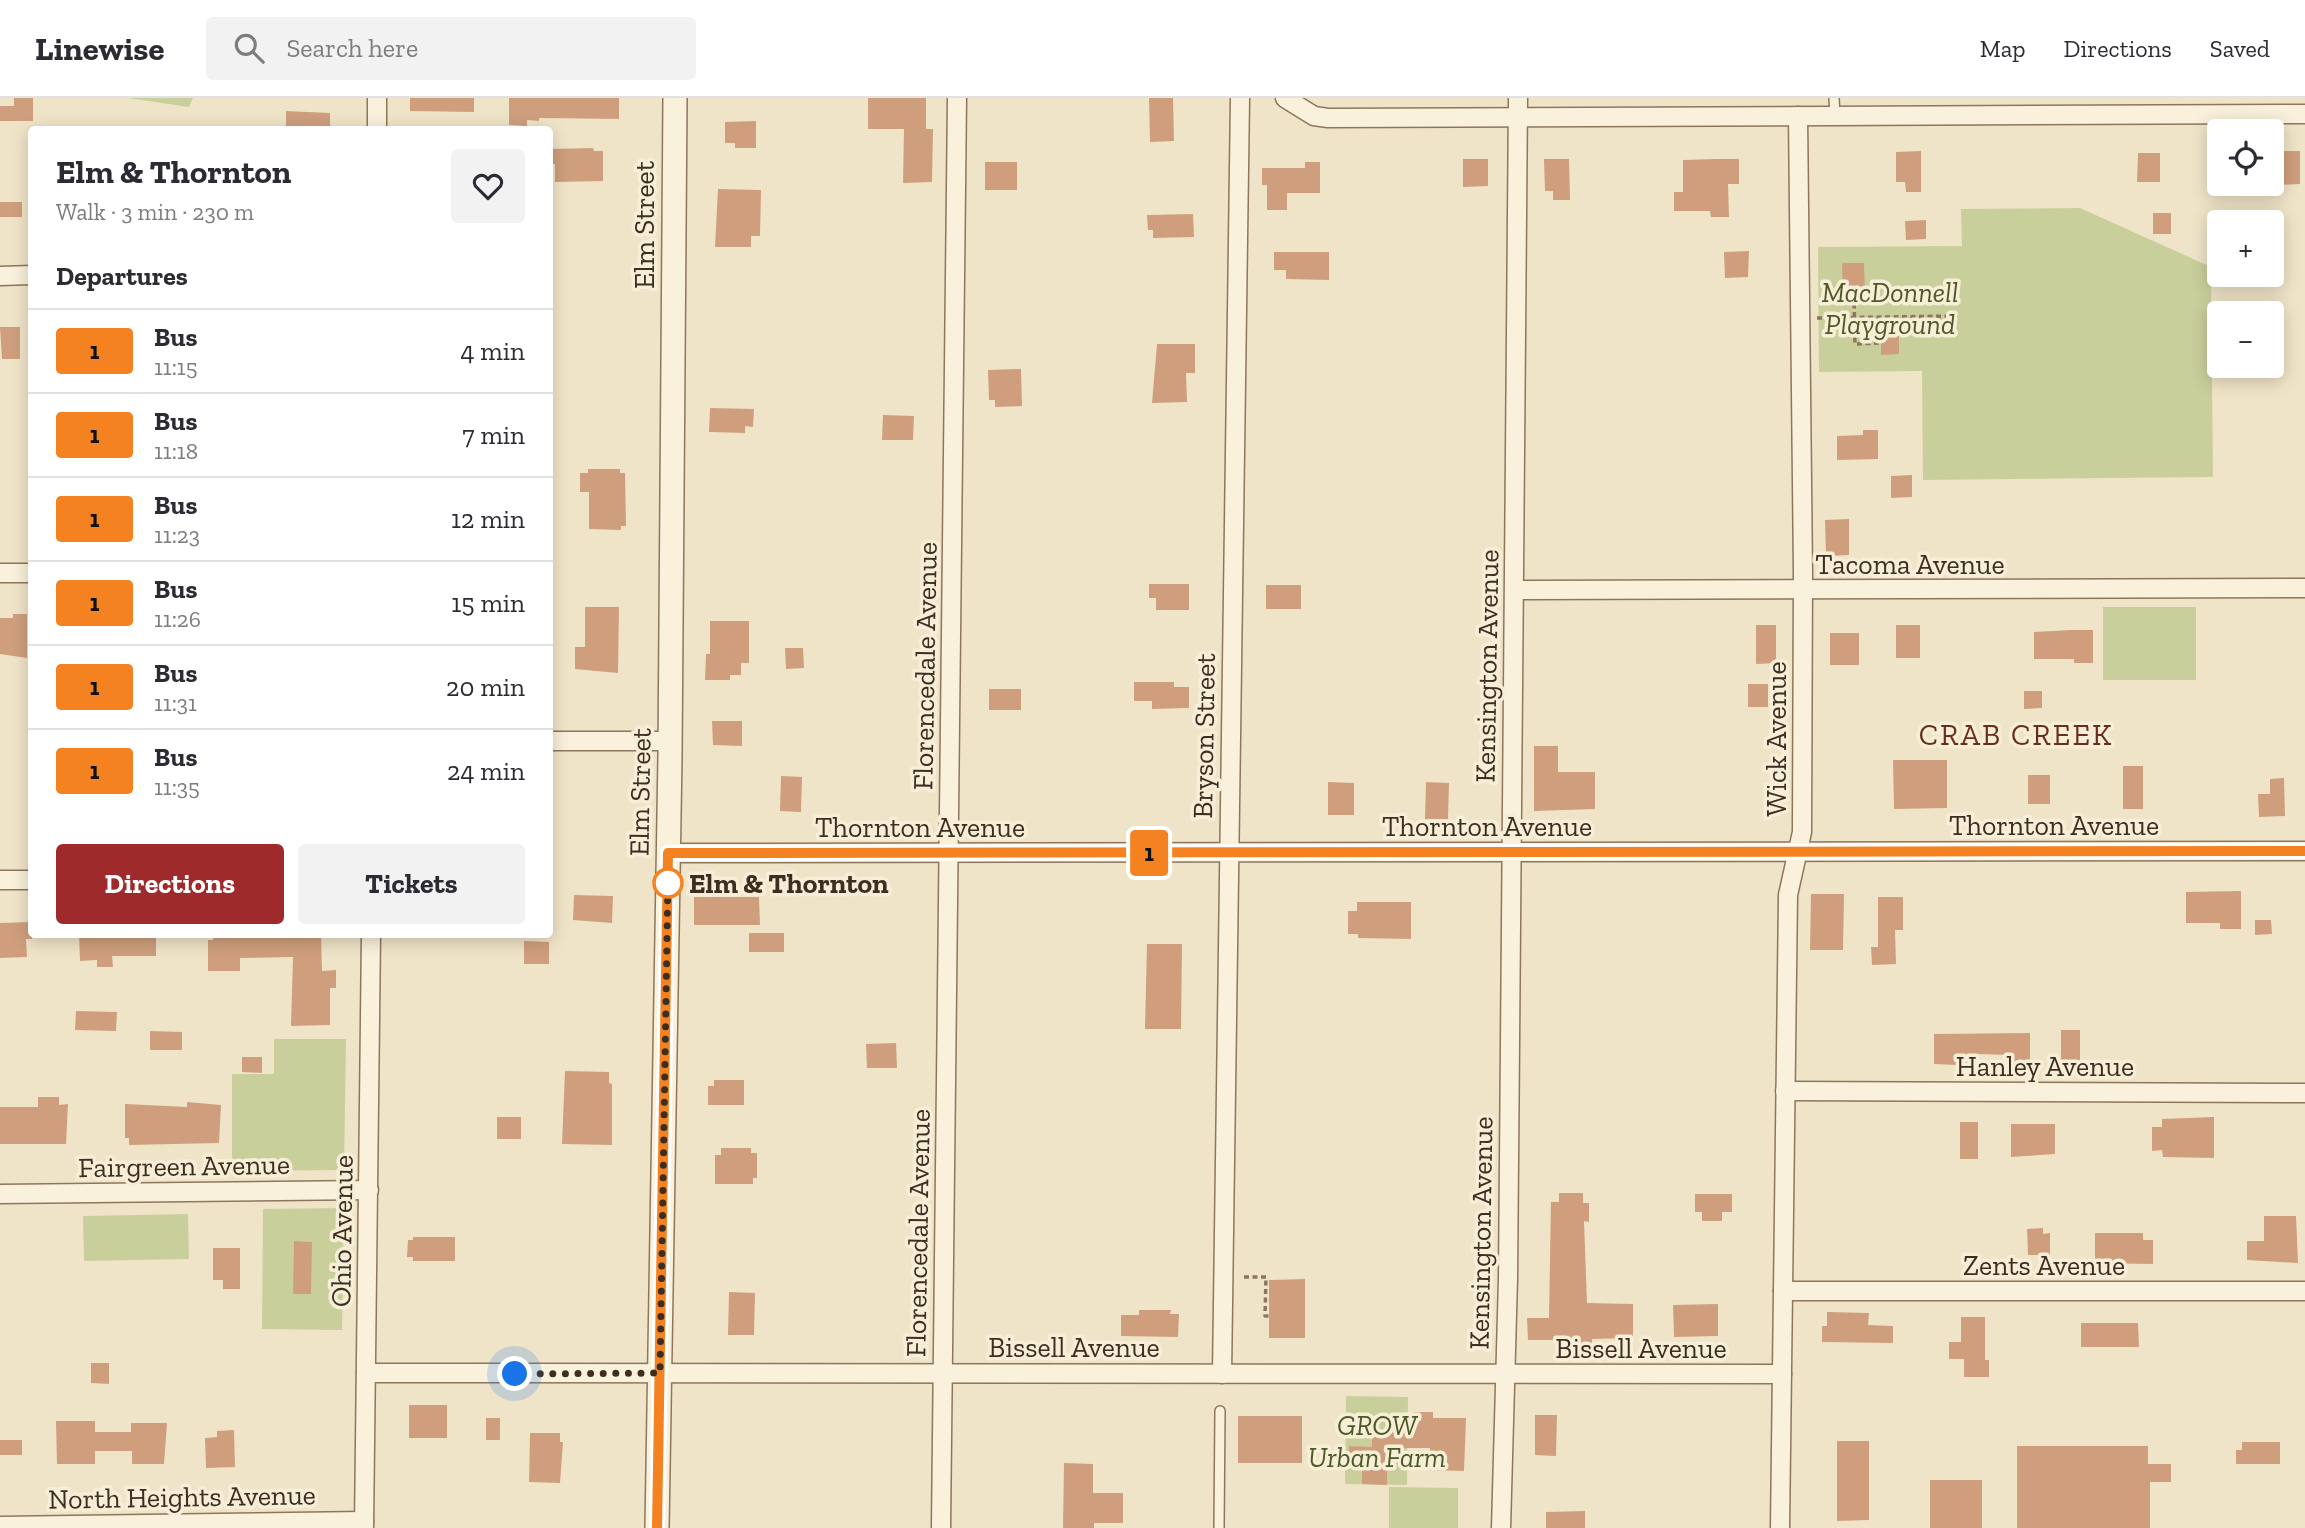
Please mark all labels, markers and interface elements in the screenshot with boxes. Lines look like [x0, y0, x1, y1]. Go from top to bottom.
search box [206, 17, 696, 80]
text: Linewise [35, 29, 164, 68]
icon: search [230, 29, 268, 67]
text: Search here [286, 32, 418, 64]
text: Map [1980, 34, 2026, 63]
text: Directions [2064, 34, 2172, 63]
text: Saved [2210, 34, 2270, 63]
map controls [2207, 119, 2284, 378]
button: locate [2207, 119, 2284, 196]
button: heart [451, 149, 525, 223]
text: Elm & Thornton [56, 152, 291, 191]
street label: Elm Street [628, 160, 661, 289]
text: Walk · 3 min · 230 m [56, 198, 254, 226]
button: + [2207, 210, 2284, 287]
text: Departures [56, 260, 188, 292]
park label: MacDonnell Playground [1821, 276, 1959, 341]
button: − [2207, 301, 2284, 378]
text: Bus [154, 321, 197, 353]
text: 4 min [460, 335, 525, 367]
text: 1 [90, 336, 99, 365]
text: 11:15 [154, 353, 198, 381]
text: Bus [154, 405, 197, 437]
text: 7 min [462, 419, 525, 451]
text: 1 [90, 420, 99, 449]
text: 11:18 [154, 437, 198, 465]
text: Bus [154, 489, 197, 521]
text: 12 min [451, 503, 525, 535]
text: 1 [90, 504, 99, 533]
text: 11:23 [154, 521, 200, 549]
street label: Florencedale Avenue [906, 542, 944, 790]
street label: Tacoma Avenue [1815, 548, 2005, 581]
street label: Kensington Avenue [1468, 549, 1506, 783]
text: Bus [154, 573, 197, 605]
text: 15 min [451, 587, 525, 619]
text: 1 [90, 588, 99, 617]
text: 11:26 [154, 605, 201, 633]
street label: Bryson Street [1186, 652, 1222, 819]
text: Bus [154, 657, 197, 689]
street label: Wick Avenue [1760, 661, 1793, 817]
text: 20 min [446, 671, 525, 703]
text: 1 [90, 672, 99, 701]
text: 11:31 [154, 689, 197, 717]
district label: CRAB CREEK [1919, 717, 2113, 753]
street label: Elm Street [622, 727, 658, 856]
text: Bus [154, 741, 197, 773]
text: 24 min [447, 755, 525, 787]
text: 1 [90, 756, 99, 785]
text: 11:35 [154, 773, 200, 801]
street label: Thornton Avenue [1949, 809, 2159, 842]
street label: Thornton Avenue [1382, 810, 1592, 843]
street label: Thornton Avenue [815, 811, 1025, 844]
line badge: 1 [1126, 830, 1172, 876]
text: 1 [1144, 838, 1154, 867]
button: Directions [56, 844, 284, 924]
button: Tickets [298, 844, 525, 924]
place label: Elm & Thornton [689, 867, 889, 900]
marker: Elm & Thornton [653, 868, 683, 898]
street label: Hanley Avenue [1956, 1050, 2134, 1083]
street label: Florencedale Avenue [899, 1109, 937, 1357]
street label: Kensington Avenue [1462, 1116, 1500, 1350]
street label: Fairgreen Avenue [78, 1148, 290, 1184]
street label: Ohio Avenue [324, 1155, 360, 1307]
street label: Zents Avenue [1963, 1249, 2125, 1282]
street label: Bissell Avenue [988, 1331, 1160, 1364]
street label: Bissell Avenue [1555, 1332, 1727, 1365]
your location [497, 1356, 532, 1391]
park label: GROW Urban Farm [1308, 1409, 1446, 1474]
street label: North Heights Avenue [48, 1478, 316, 1516]

